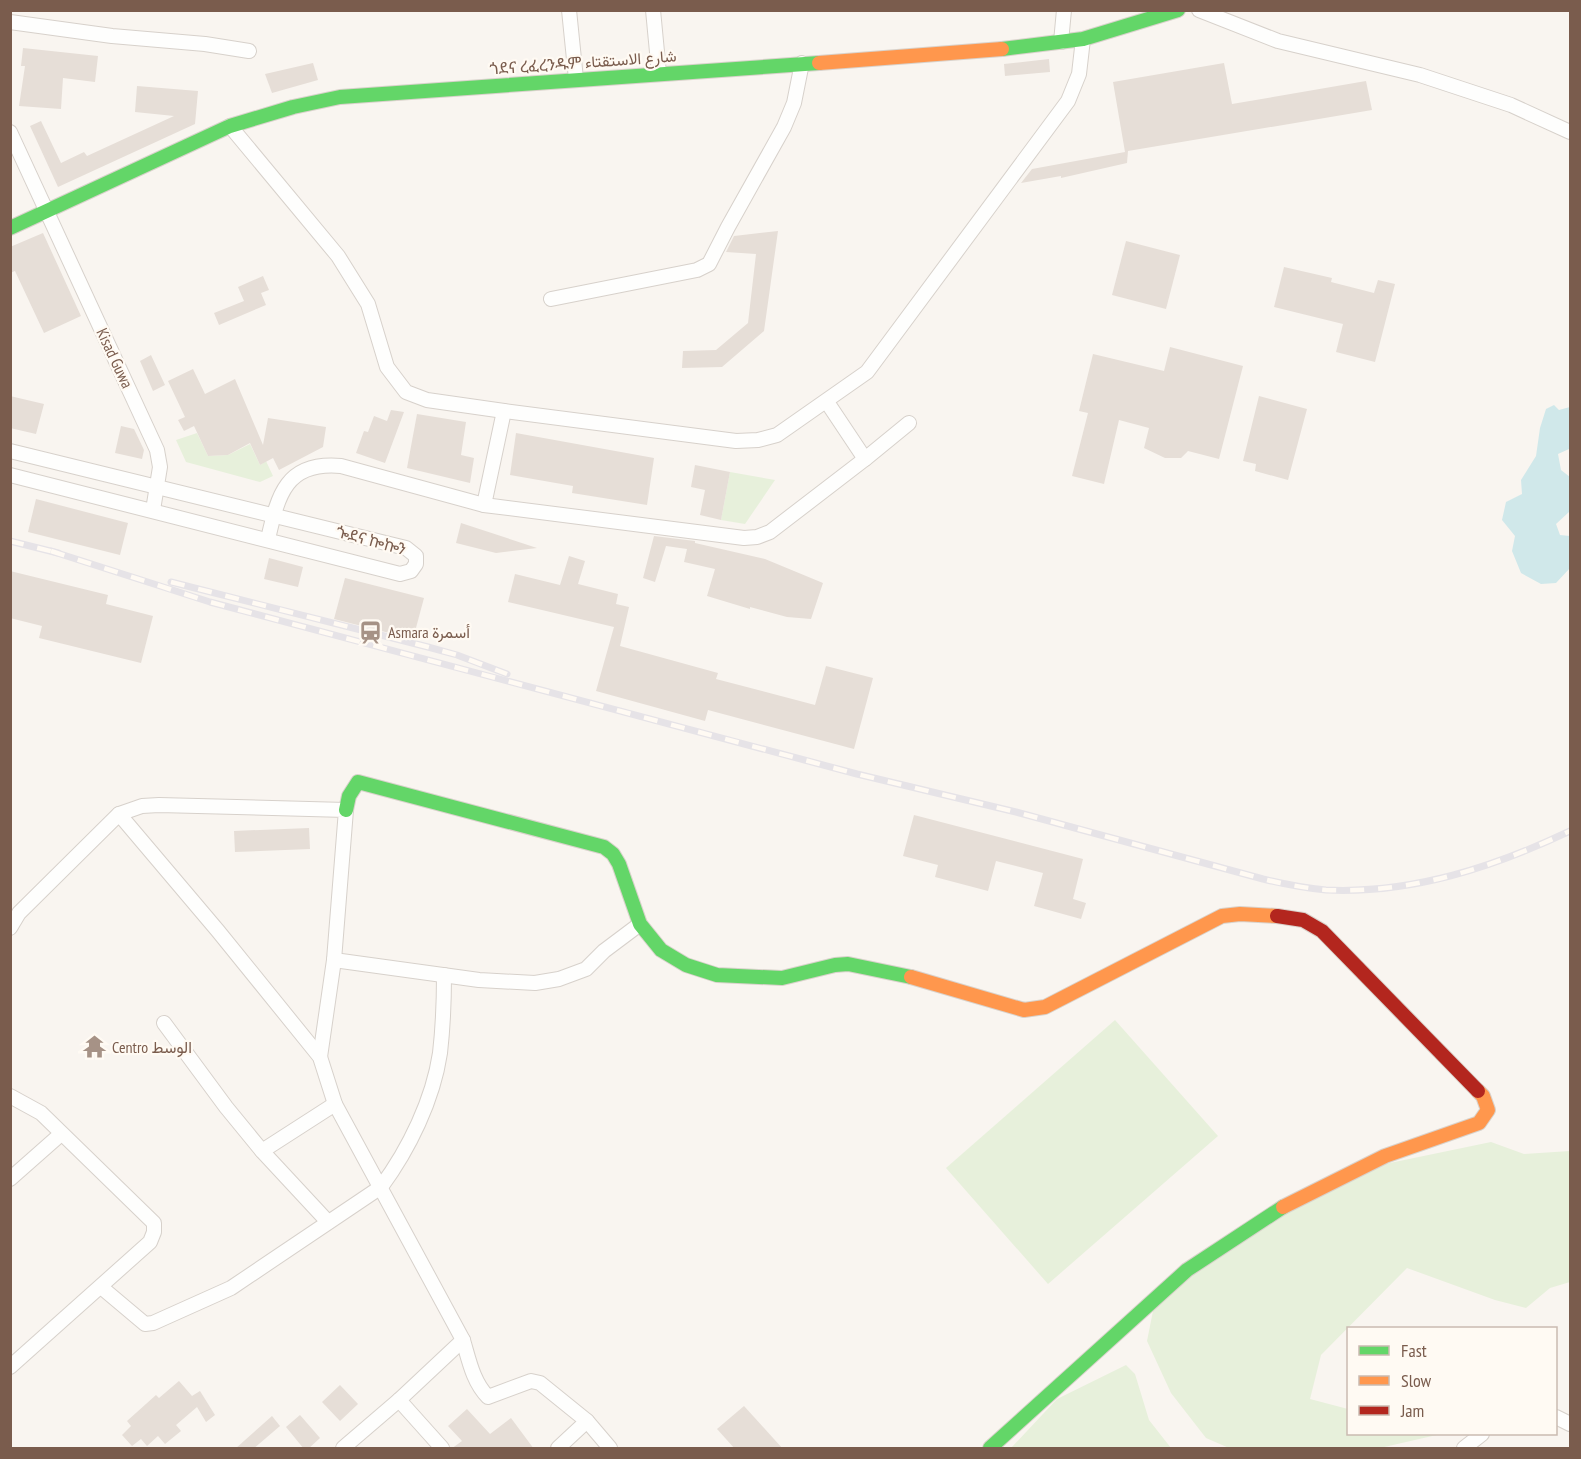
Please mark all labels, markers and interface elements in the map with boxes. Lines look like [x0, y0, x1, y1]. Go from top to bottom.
street label: ጎደና ረፈረንዱም شارع الاستقتاء [489, 45, 677, 81]
street label: Kisad Guwa [92, 325, 138, 391]
street label: ጐደና ኰኰን [334, 521, 408, 559]
station icon: Asmara أسمرة [357, 619, 383, 645]
place label: Asmara أسمرة [388, 622, 470, 643]
temple icon: Centro الوسط [81, 1034, 107, 1060]
place label: Centro الوسط [112, 1037, 192, 1058]
legend [1347, 1327, 1557, 1435]
text: Fast [1401, 1339, 1427, 1362]
text: Slow [1401, 1369, 1432, 1392]
text: Jam [1400, 1399, 1424, 1422]

